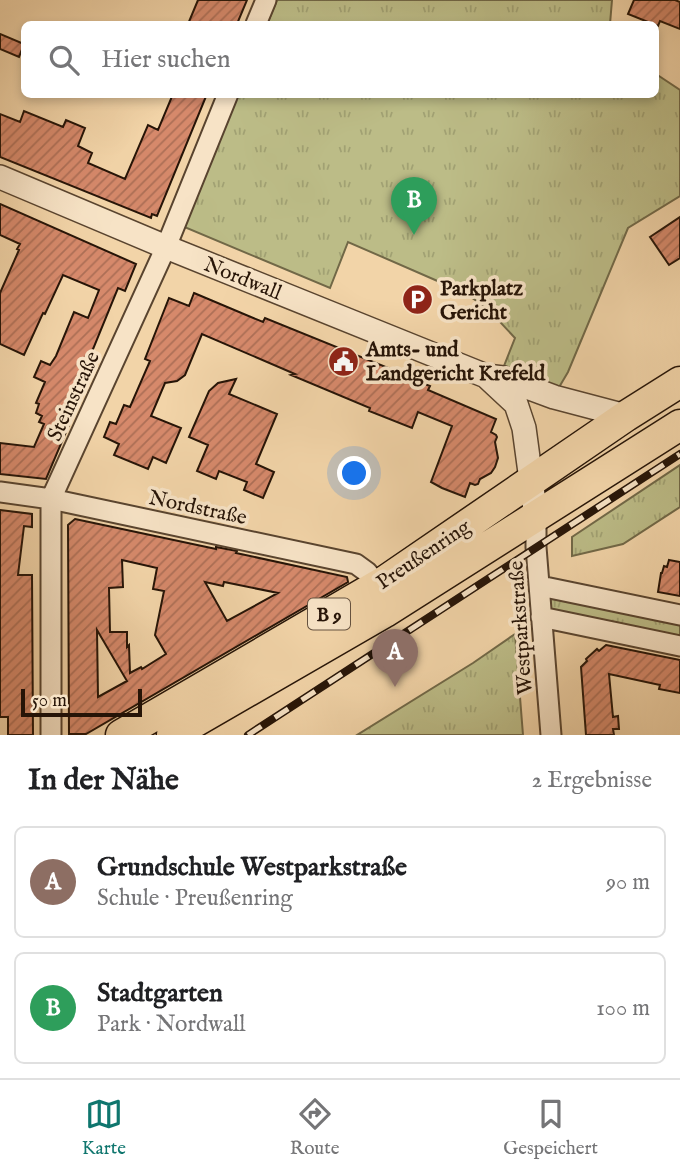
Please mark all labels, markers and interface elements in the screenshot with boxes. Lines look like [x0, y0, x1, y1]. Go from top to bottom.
search box [21, 21, 659, 98]
icon: search [45, 41, 83, 79]
text: Hier suchen [101, 43, 231, 76]
pin: B [391, 177, 437, 235]
street label: Nordwall [199, 252, 286, 307]
place label: Parkplatz Gericht [440, 276, 523, 327]
parking icon: Parkplatz Gericht [400, 283, 434, 317]
place label: Amts- und Landgericht Krefeld [365, 337, 546, 388]
public building icon: Amts- und Landgericht Krefeld [326, 344, 360, 378]
street label: Steinstraße [42, 347, 107, 446]
your location [337, 456, 371, 490]
street label: Nordstraße [146, 485, 250, 532]
street label: Preußenring [372, 514, 477, 597]
street label: Westparkstraße [503, 560, 540, 696]
road number: B 9 [308, 598, 350, 629]
pin: A [372, 629, 418, 687]
scale bar [21, 686, 142, 718]
text: 50 m [32, 689, 67, 713]
text: In der Nähe [28, 762, 179, 800]
text: 2 Ergebnisse [531, 766, 652, 795]
text: Grundschule Westparkstraße [97, 851, 407, 884]
text: A [45, 868, 61, 897]
text: 90 m [606, 868, 650, 897]
text: Schule · Preußenring [97, 884, 293, 913]
text: Stadtgarten [97, 977, 223, 1010]
text: B [45, 994, 61, 1023]
text: 100 m [596, 994, 650, 1023]
text: Park · Nordwall [97, 1010, 246, 1039]
tab: Karte [82, 1095, 126, 1161]
tab: Route [290, 1095, 339, 1161]
tab: Gespeichert [503, 1095, 598, 1161]

